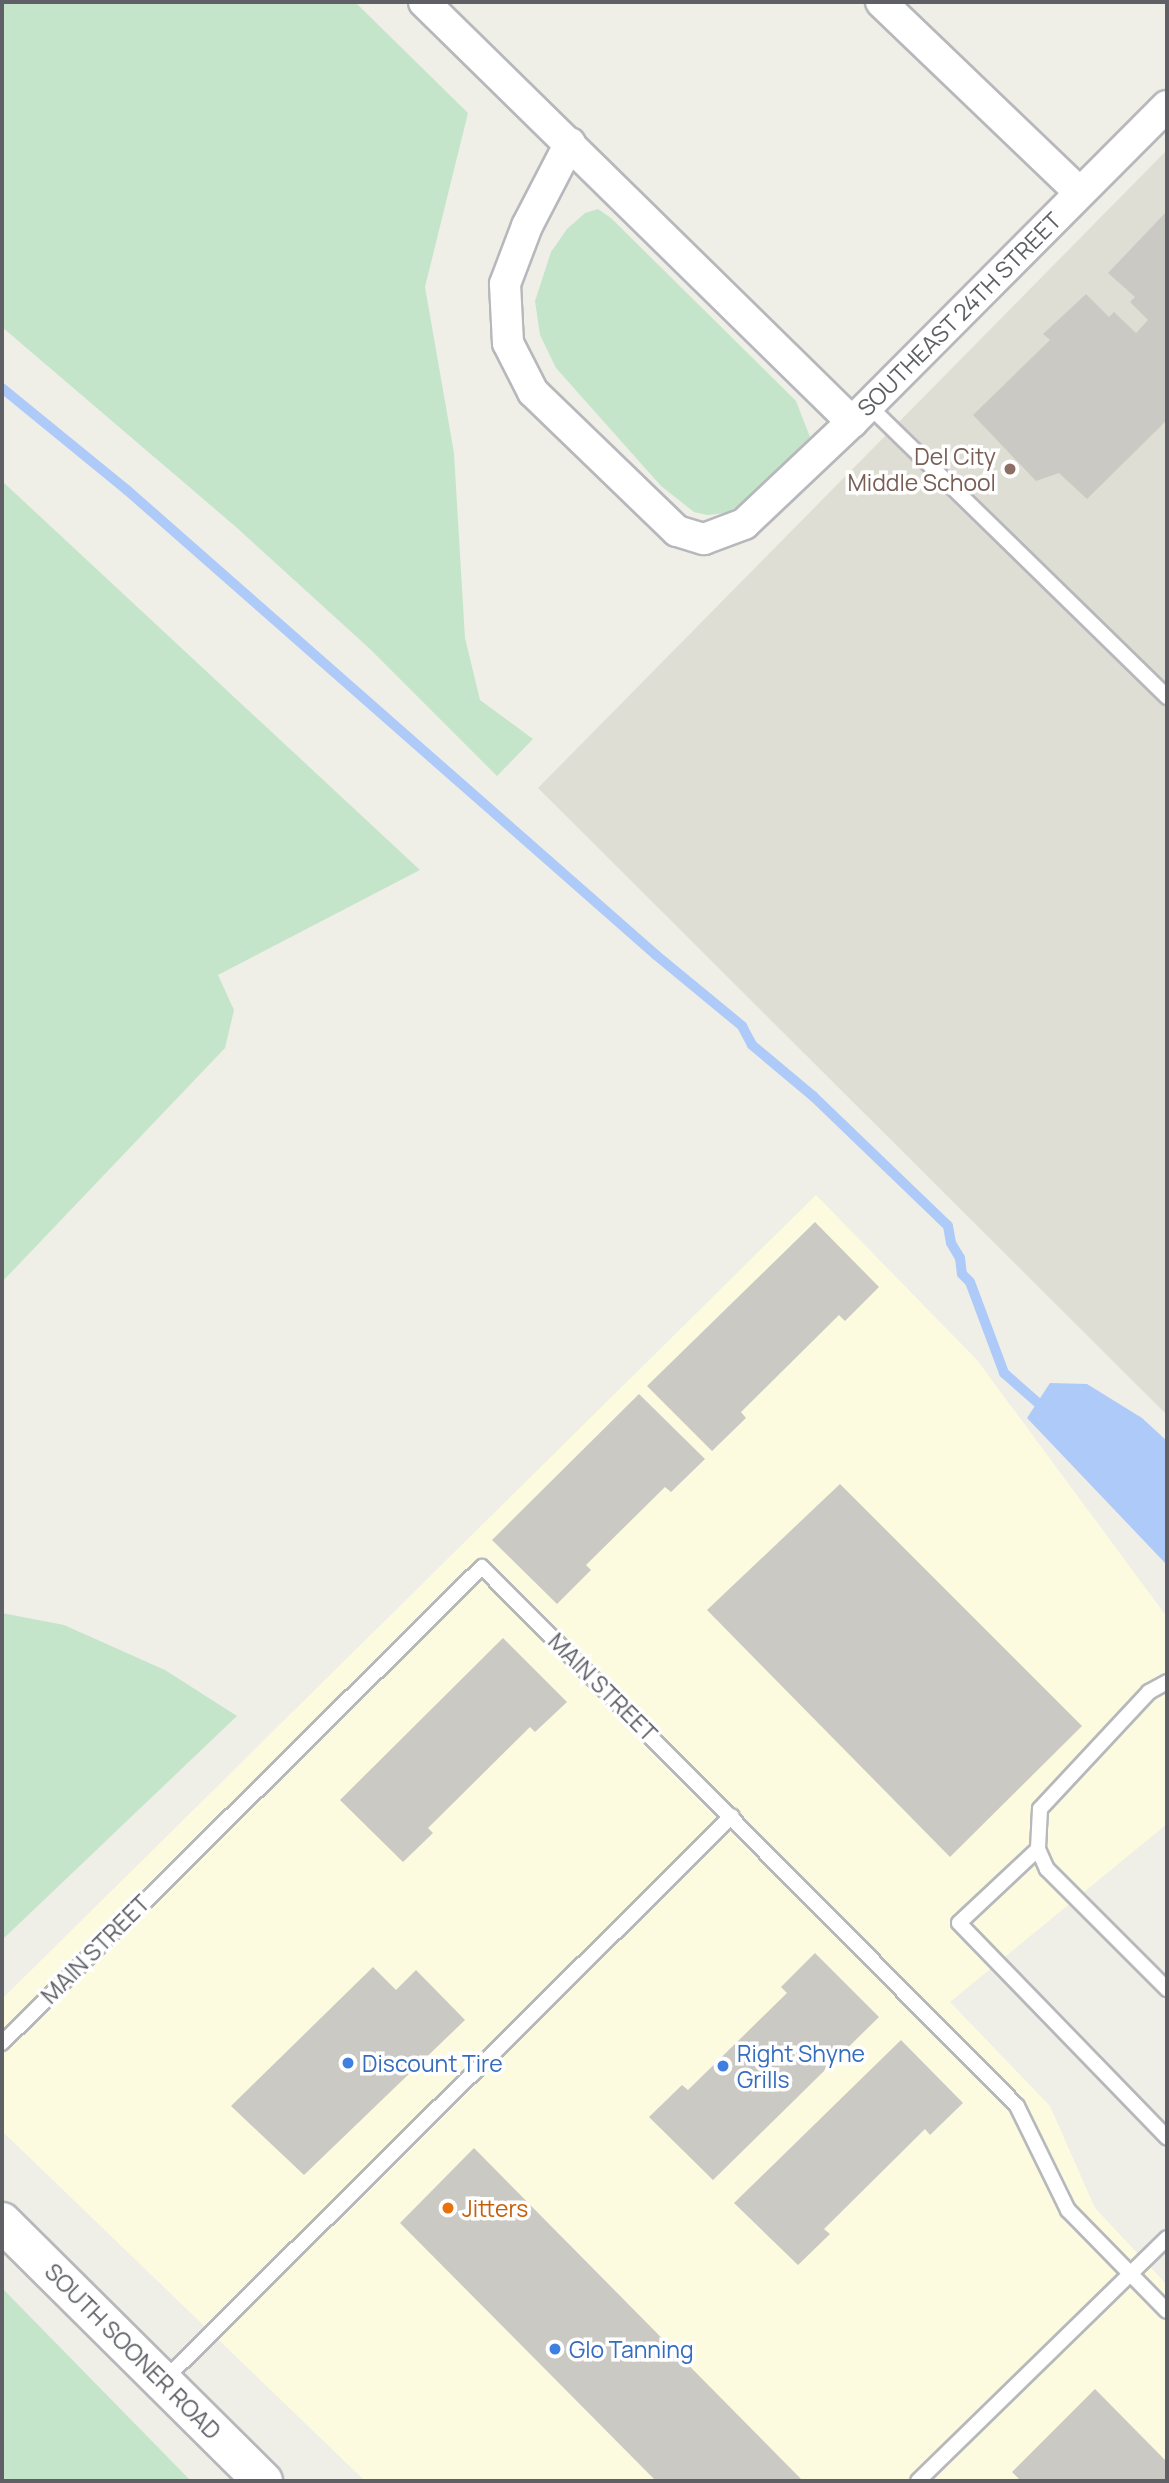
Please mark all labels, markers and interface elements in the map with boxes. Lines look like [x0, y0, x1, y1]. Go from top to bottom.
street label: SOUTHEAST 24TH STREET [851, 206, 1067, 422]
place label: Del City Middle School [847, 442, 996, 496]
marker: Del City Middle School [1002, 461, 1018, 477]
street label: MAIN STREET [543, 1627, 663, 1747]
street label: MAIN STREET [35, 1889, 155, 2009]
place label: Right Shyne Grills [737, 2039, 865, 2093]
place label: Discount Tire [362, 2049, 503, 2077]
marker: Discount Tire [340, 2055, 356, 2071]
marker: Right Shyne Grills [715, 2058, 731, 2074]
place label: Jitters [462, 2194, 528, 2222]
marker: Jitters [440, 2200, 456, 2216]
street label: SOUTH SOONER ROAD [39, 2257, 227, 2445]
place label: Glo Tanning [569, 2335, 694, 2363]
marker: Glo Tanning [547, 2341, 563, 2357]

